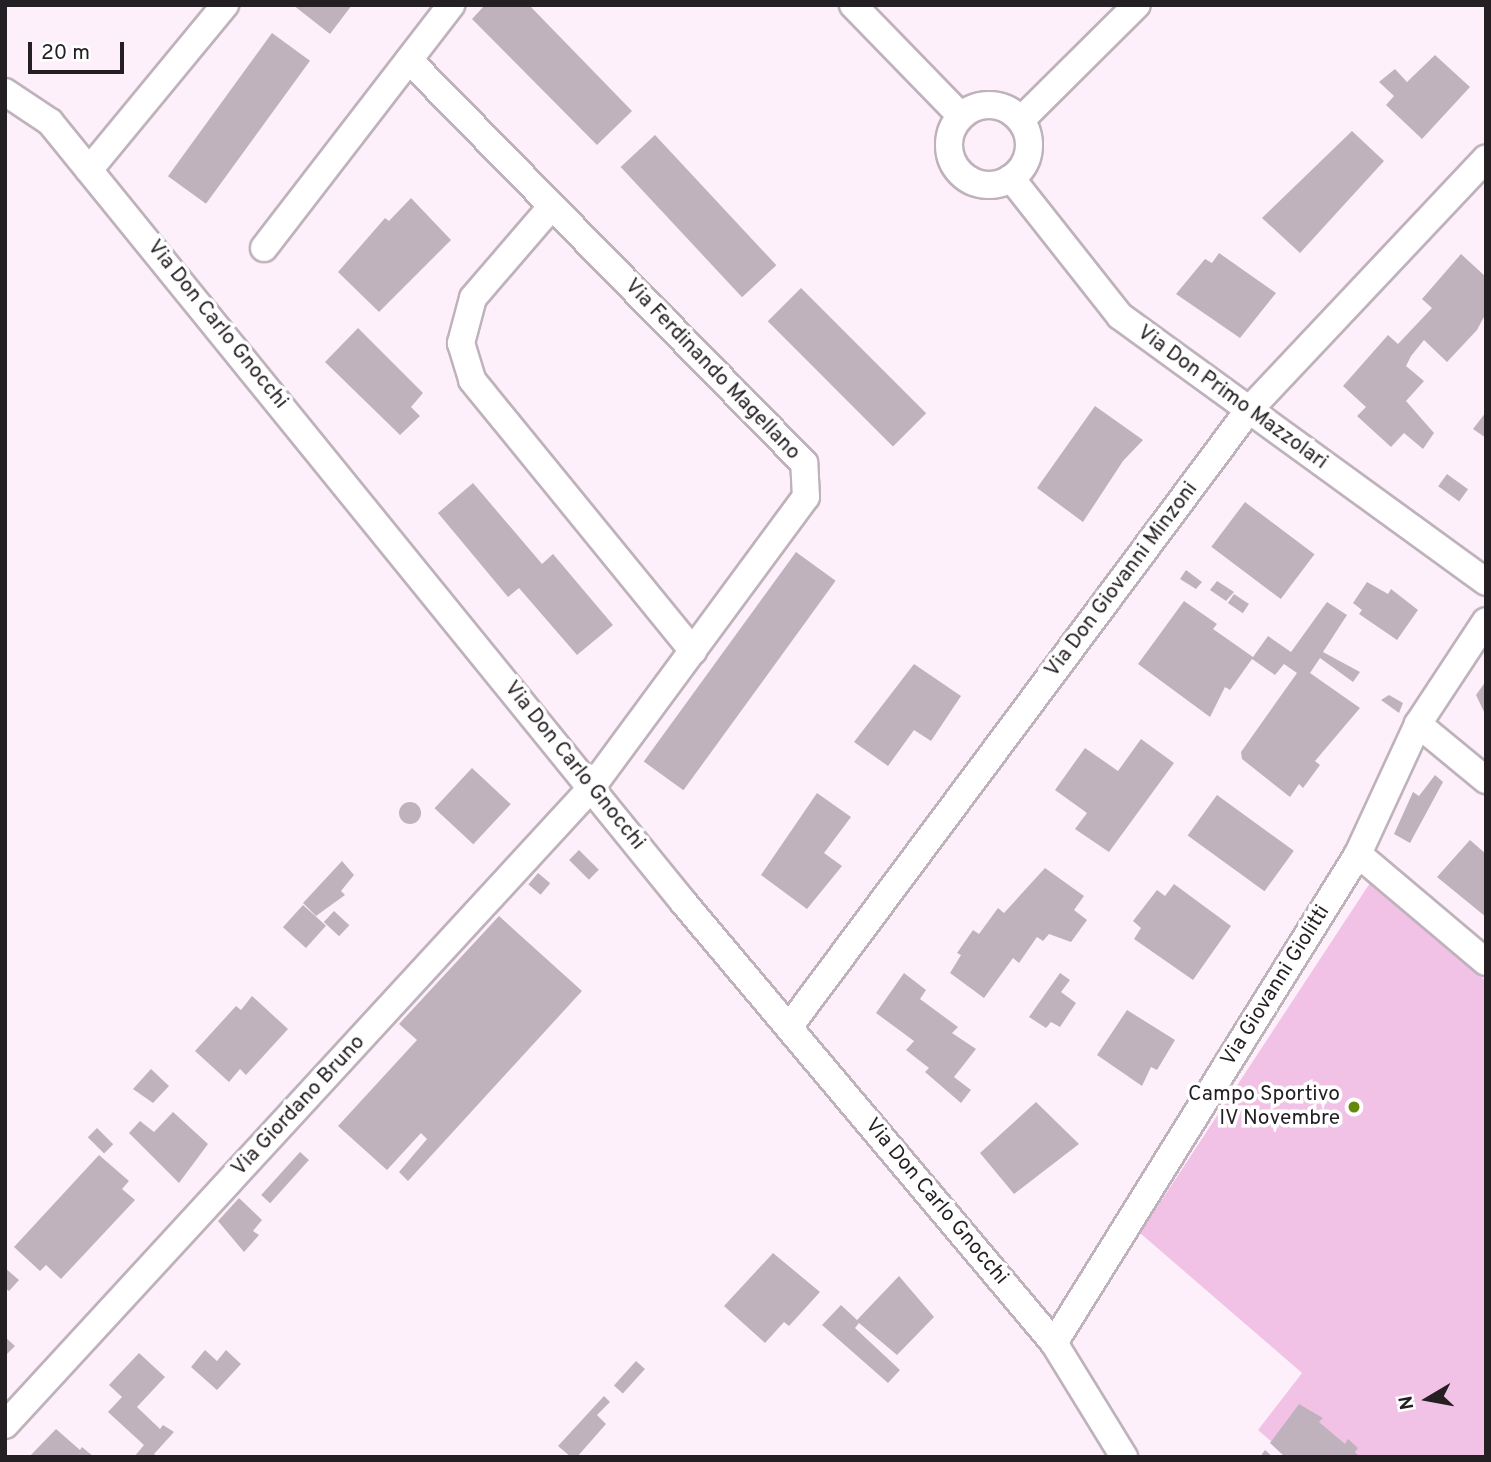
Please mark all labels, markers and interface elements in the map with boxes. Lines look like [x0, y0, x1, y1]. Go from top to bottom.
scale bar [32, 28, 128, 72]
text: 20 m [41, 40, 90, 67]
street label: Via Don Carlo Gnocchi [141, 236, 293, 414]
street label: Via Ferdinando Magellano [619, 274, 805, 466]
street label: Via Don Primo Mazzolari [1132, 320, 1332, 476]
street label: Via Don Giovanni Minzoni [1040, 477, 1204, 683]
street label: Via Don Carlo Gnocchi [498, 677, 650, 855]
street label: Via Giovanni Giolitti [1216, 901, 1336, 1071]
street label: Via Giordano Bruno [227, 1030, 371, 1182]
place label: Campo Sportivo IV Novembre [1188, 1082, 1340, 1132]
marker: Campo Sportivo IV Novembre [1346, 1099, 1362, 1115]
street label: Via Don Carlo Gnocchi [859, 1114, 1013, 1290]
north arrow [1393, 1364, 1463, 1434]
text: N [1394, 1394, 1420, 1411]

